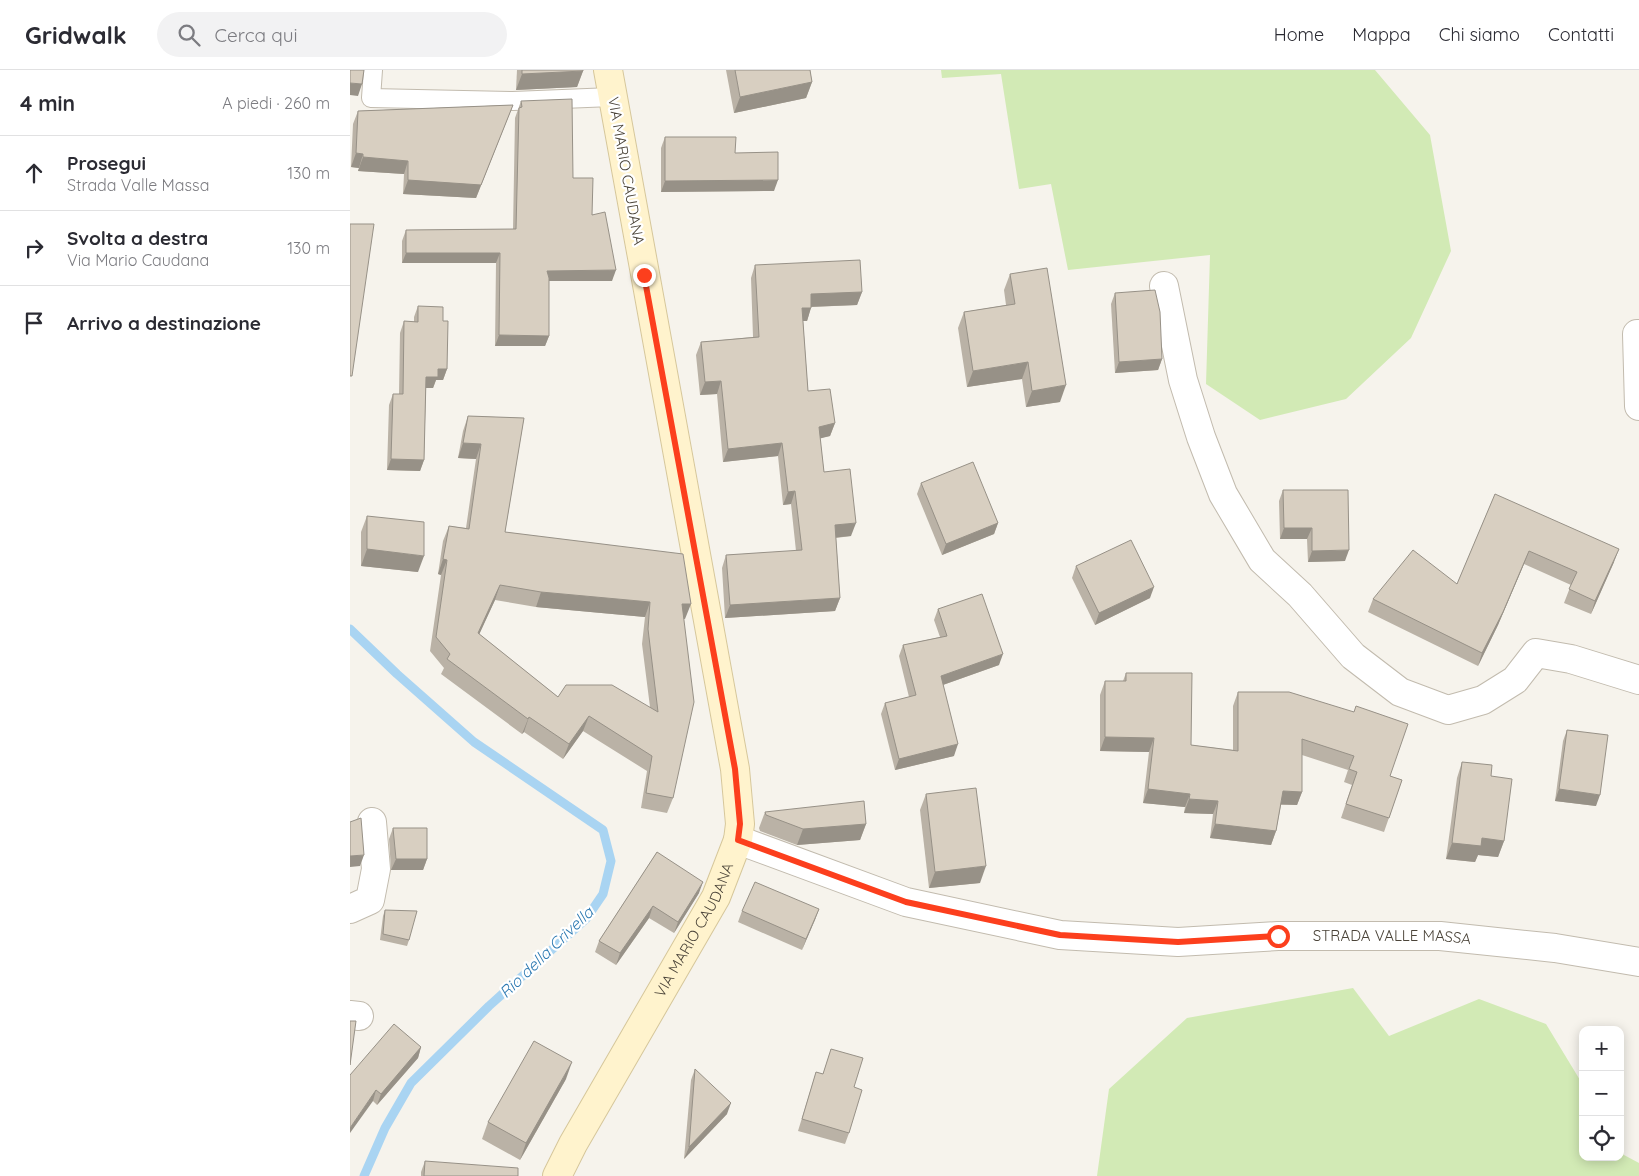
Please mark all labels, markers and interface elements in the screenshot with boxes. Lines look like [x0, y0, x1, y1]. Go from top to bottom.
search box [157, 12, 507, 57]
text: Gridwalk [25, 20, 127, 50]
icon: search [175, 21, 203, 49]
text: Cerca qui [215, 23, 298, 47]
text: Home [1274, 23, 1324, 46]
text: Mappa [1352, 23, 1411, 46]
text: Chi siamo [1439, 23, 1520, 46]
text: Contatti [1548, 23, 1614, 46]
text: 4 min [20, 90, 75, 116]
text: A piedi · 260 m [222, 93, 330, 113]
street label: VIA MARIO CAUDANA [604, 95, 649, 247]
text: Prosegui [67, 151, 146, 175]
icon: ahead [20, 159, 48, 187]
text: 130 m [287, 163, 330, 183]
text: Strada Valle Massa [67, 175, 209, 195]
text: Svolta a destra [67, 226, 208, 250]
icon: right [20, 234, 48, 262]
text: 130 m [287, 238, 330, 258]
text: Via Mario Caudana [67, 250, 209, 270]
route end [633, 264, 656, 287]
icon: arrive [20, 309, 48, 337]
text: Arrivo a destinazione [67, 311, 261, 335]
street label: VIA MARIO CAUDANA [650, 860, 737, 1000]
water label: Rio della Crivella [495, 901, 598, 1002]
route start [1267, 925, 1290, 948]
street label: STRADA VALLE MASSA [1313, 926, 1472, 948]
map controls [1579, 1026, 1624, 1161]
button: + [1579, 1026, 1624, 1071]
button: − [1579, 1071, 1624, 1116]
button: locate [1579, 1116, 1624, 1161]

